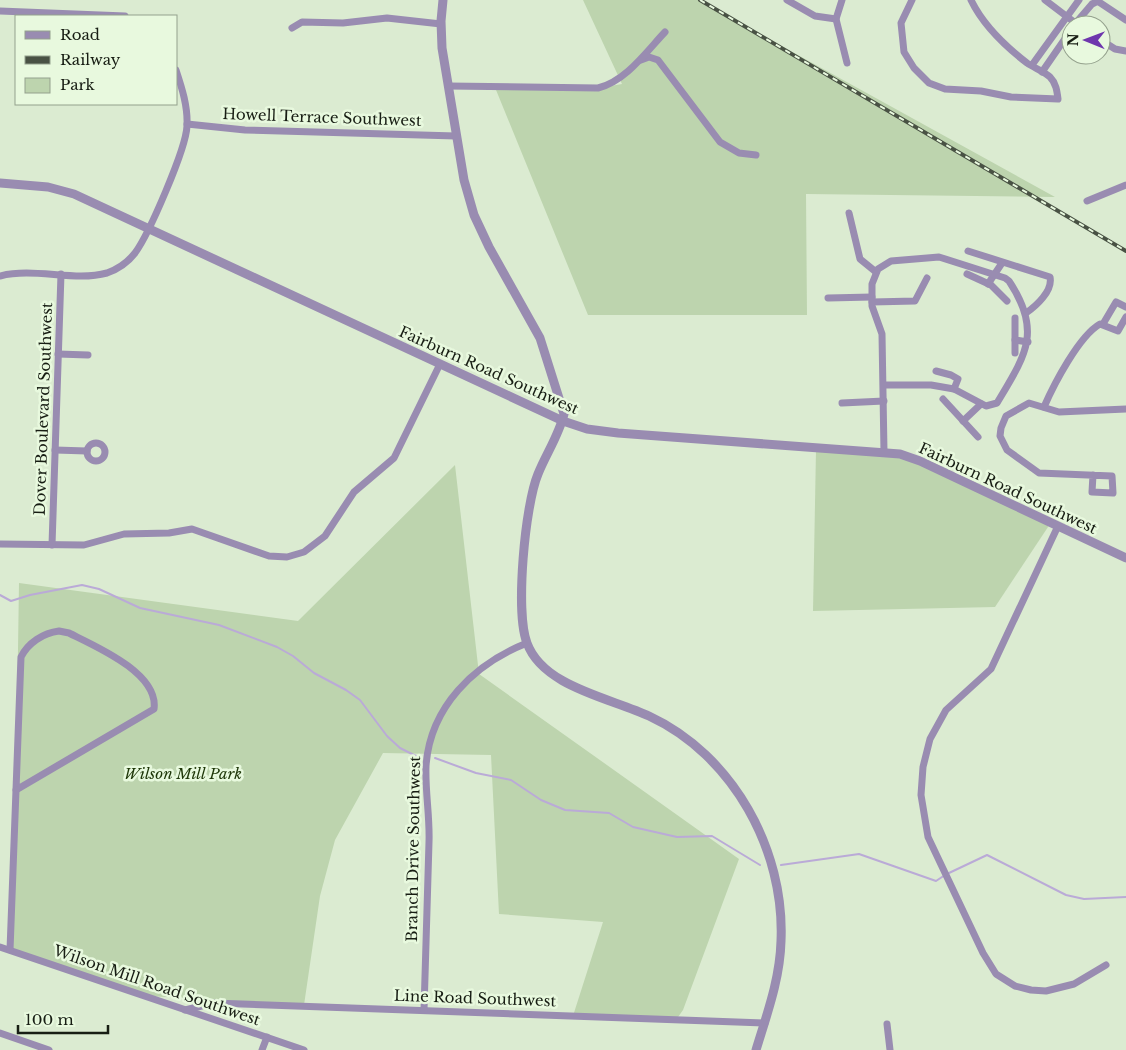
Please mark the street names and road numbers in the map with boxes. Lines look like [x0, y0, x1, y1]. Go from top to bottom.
street label: Howell Terrace Southwest [222, 104, 422, 130]
street label: Dover Boulevard Southwest [30, 302, 56, 516]
street label: Fairburn Road Southwest [396, 322, 582, 418]
street label: Fairburn Road Southwest [916, 438, 1101, 538]
street label: Branch Drive Southwest [402, 756, 424, 942]
street label: Wilson Mill Road Southwest [50, 940, 263, 1029]
street label: Line Road Southwest [394, 986, 557, 1010]

